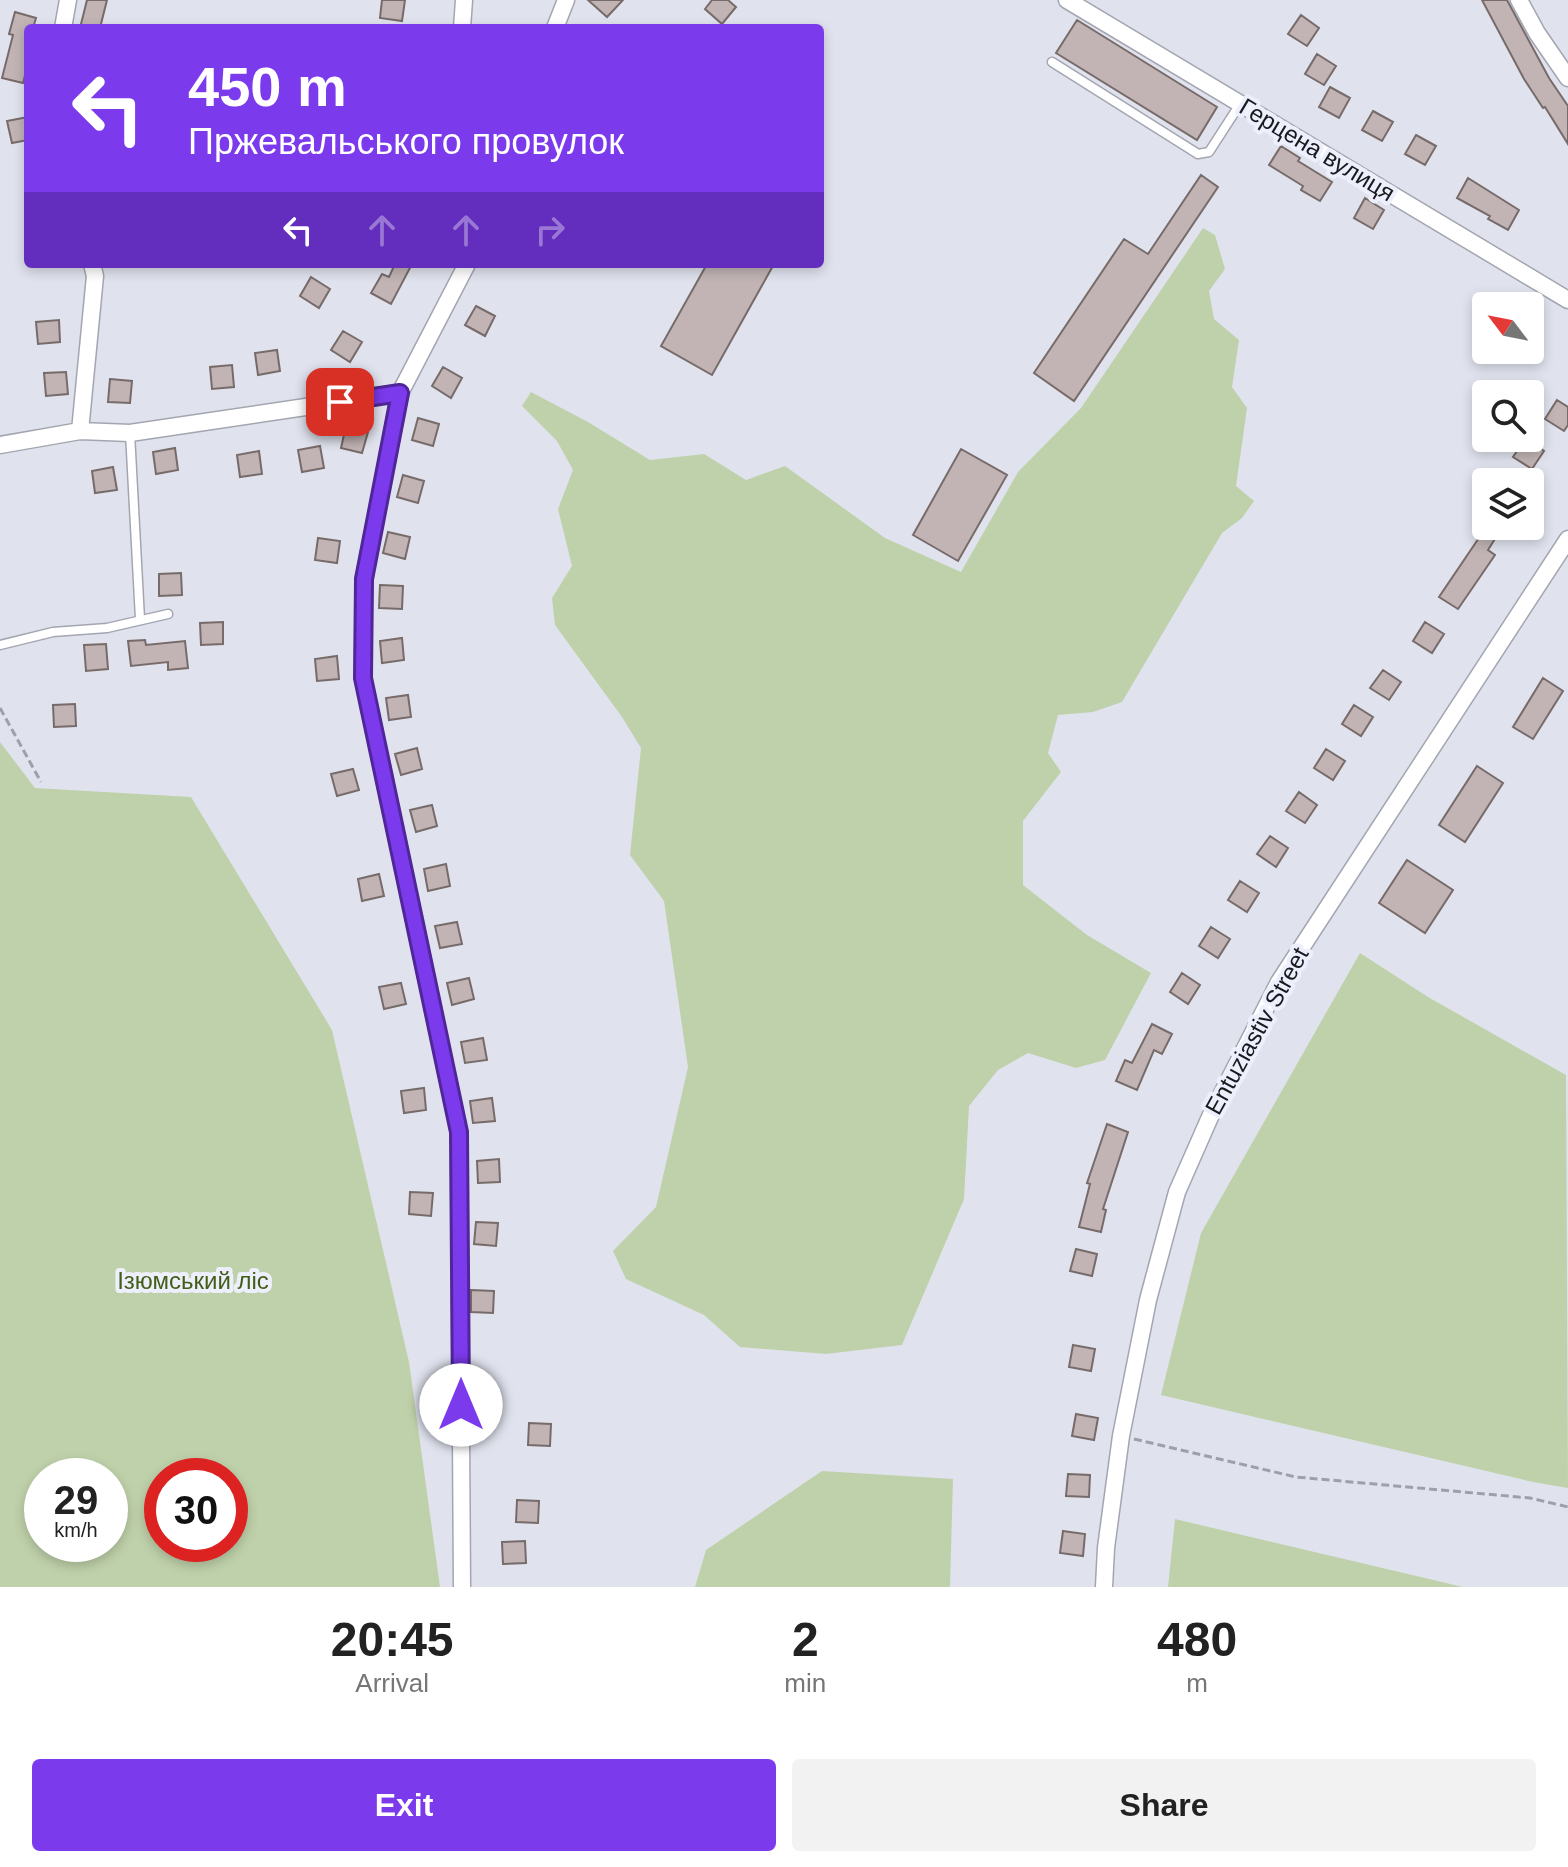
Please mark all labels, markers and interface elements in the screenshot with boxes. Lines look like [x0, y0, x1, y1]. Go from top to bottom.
text: 450 m [188, 55, 347, 118]
icon: left [56, 56, 160, 160]
street label: Герцена вулиця [1235, 93, 1400, 206]
text: Пржевальського провулок [188, 121, 624, 162]
icon: left [276, 208, 320, 252]
icon: ahead [360, 208, 404, 252]
icon: ahead [444, 208, 488, 252]
icon: right [528, 208, 572, 252]
north arrow [1472, 292, 1544, 364]
map controls [1472, 292, 1544, 540]
pin [306, 368, 374, 436]
icon: arrive [318, 380, 362, 424]
button: search [1472, 380, 1544, 452]
button: layers [1472, 468, 1544, 540]
street label: Entuziastiv Street [1199, 942, 1314, 1119]
park label: Ізюмський ліс [117, 1267, 269, 1294]
position arrow [419, 1363, 503, 1447]
speed limit sign: 30 [144, 1458, 248, 1562]
text: 29 [54, 1478, 98, 1522]
text: km/h [54, 1519, 98, 1541]
text: 20:45 [331, 1613, 454, 1666]
text: 2 [792, 1613, 819, 1666]
text: 480 [1157, 1613, 1237, 1666]
text: Arrival [355, 1668, 429, 1698]
text: min [784, 1668, 826, 1698]
text: m [1186, 1668, 1208, 1698]
button: Exit [32, 1759, 776, 1851]
button: Share [792, 1759, 1536, 1851]

